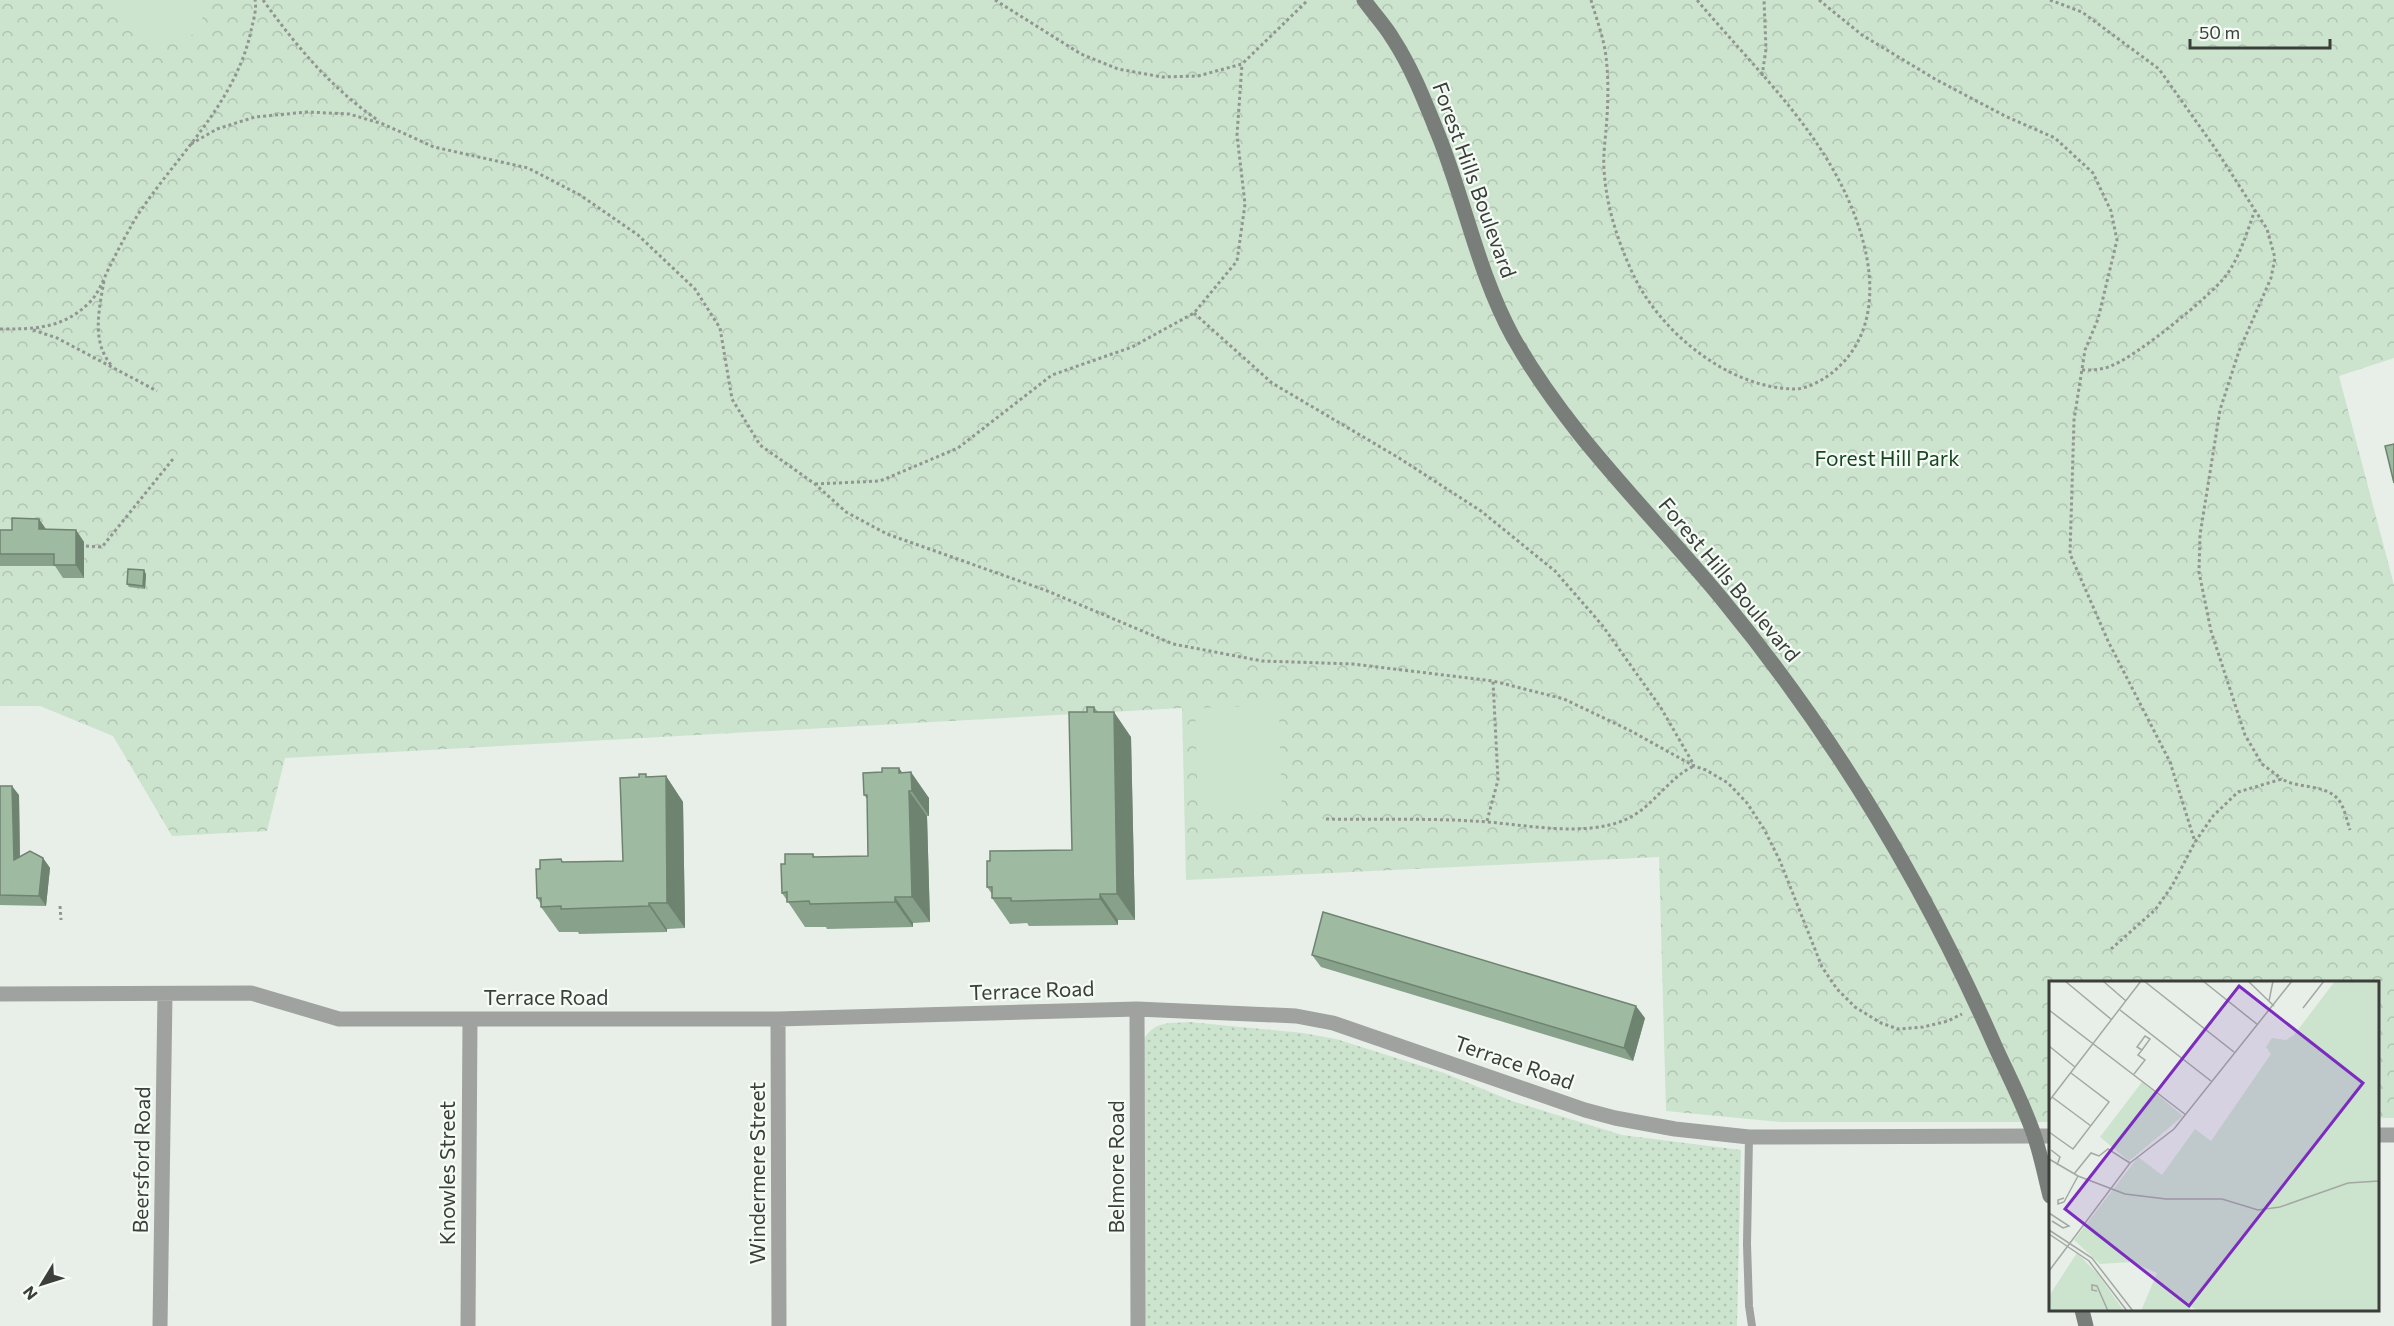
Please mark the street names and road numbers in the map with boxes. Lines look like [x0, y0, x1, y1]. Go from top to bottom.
street label: Forest Hills Boulevard [1428, 78, 1522, 281]
street label: Forest Hills Boulevard [1654, 492, 1806, 666]
street label: Terrace Road [969, 975, 1095, 1004]
street label: Terrace Road [484, 984, 609, 1009]
street label: Terrace Road [1451, 1029, 1578, 1094]
street label: Windermere Street [744, 1082, 769, 1264]
street label: Beersford Road [127, 1086, 154, 1234]
street label: Belmore Road [1103, 1100, 1128, 1234]
street label: Knowles Street [434, 1101, 459, 1245]

